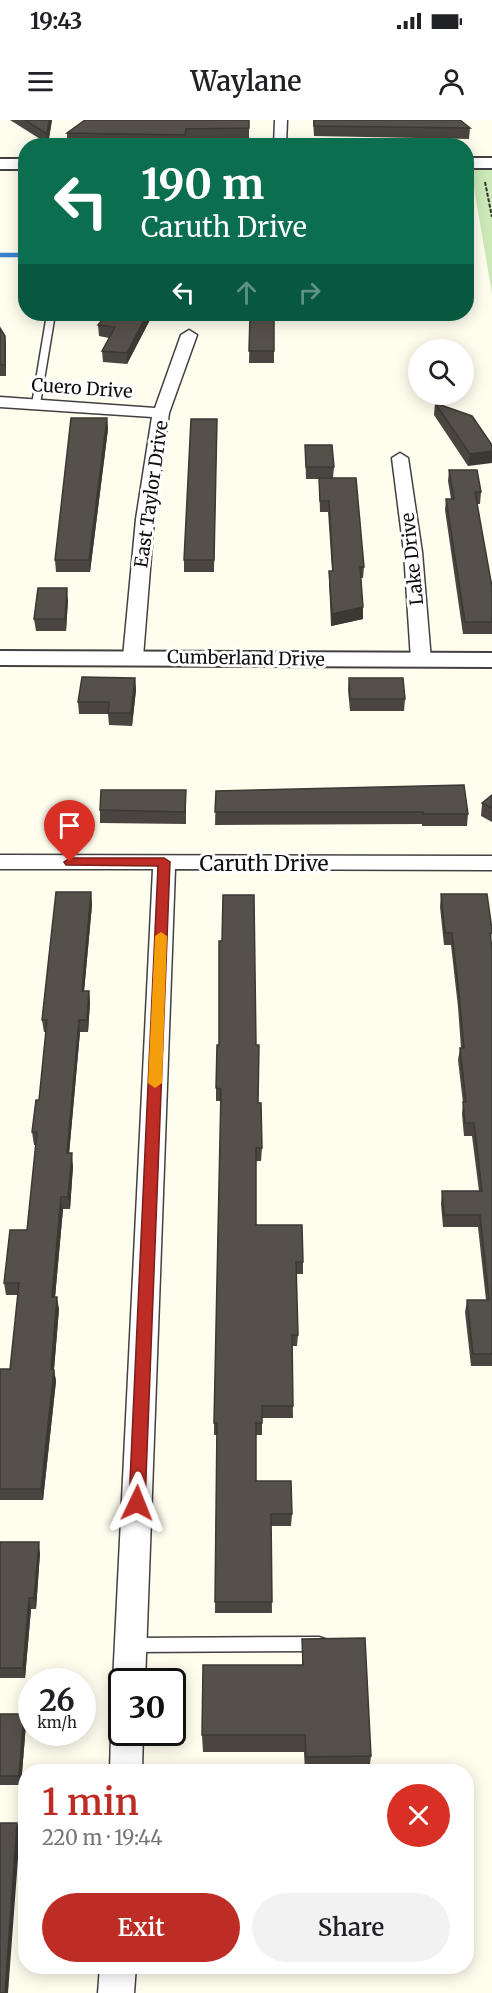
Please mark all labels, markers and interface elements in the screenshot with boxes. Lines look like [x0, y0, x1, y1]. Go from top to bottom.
text: 19:43 [30, 7, 82, 35]
text: Waylane [190, 64, 302, 98]
icon: menu [24, 65, 57, 98]
icon: person [435, 65, 468, 98]
text: 190 m [141, 158, 264, 210]
icon: left [42, 162, 120, 240]
text: Caruth Drive [141, 210, 307, 244]
icon: left [167, 276, 200, 309]
icon: ahead [230, 276, 263, 309]
icon: right [293, 276, 326, 309]
map controls [408, 339, 474, 405]
button: search [408, 339, 474, 405]
street label: Cuero Drive [31, 373, 133, 403]
street label: East Taylor Drive [129, 419, 173, 569]
street label: Lake Drive [396, 512, 428, 606]
street label: Cumberland Drive [167, 645, 325, 671]
pin [44, 800, 95, 862]
icon: arrive [53, 809, 86, 842]
street label: Caruth Drive [200, 850, 329, 877]
position arrow [105, 1471, 169, 1535]
speed limit sign: 30 [108, 1668, 186, 1746]
text: 26 [39, 1681, 75, 1719]
text: km/h [37, 1713, 77, 1732]
text: 1 min [42, 1780, 139, 1825]
button: close [387, 1784, 450, 1847]
text: 220 m · 19:44 [42, 1825, 163, 1850]
button: Exit [42, 1893, 240, 1962]
button: Share [252, 1893, 450, 1962]

